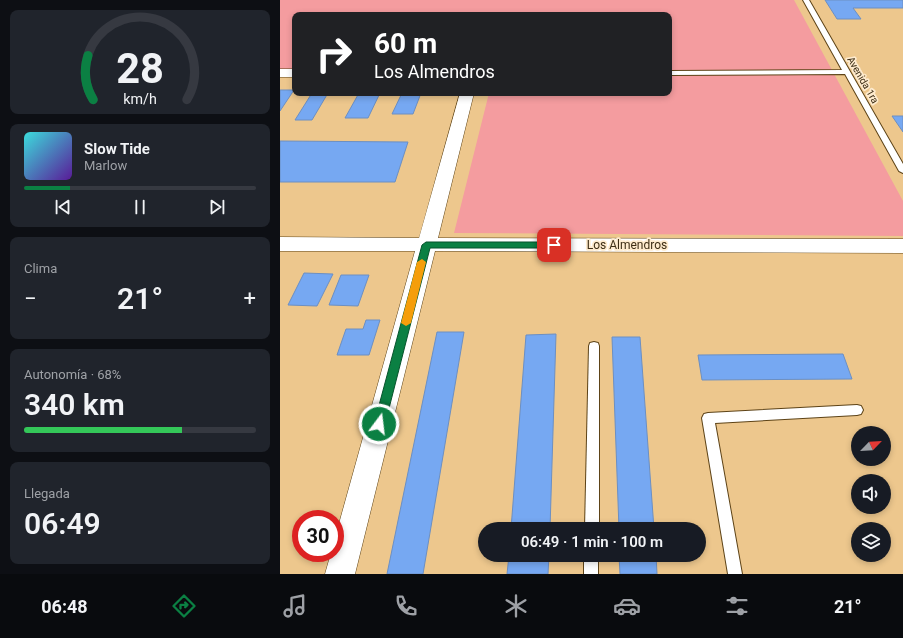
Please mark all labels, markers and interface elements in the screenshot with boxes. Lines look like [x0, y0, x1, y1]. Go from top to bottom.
text: 60 m [374, 27, 437, 60]
icon: right [308, 28, 360, 80]
text: 28 [116, 44, 164, 93]
street label: Avenida 1ra [845, 55, 881, 105]
text: Los Almendros [374, 61, 495, 82]
text: km/h [123, 91, 157, 107]
text: Slow Tide [84, 140, 150, 158]
text: Marlow [84, 158, 127, 173]
icon: previous [52, 196, 74, 218]
icon: pause [129, 196, 151, 218]
icon: next [206, 196, 228, 218]
pin [537, 228, 571, 262]
icon: arrive [543, 234, 565, 256]
street label: Los Almendros [587, 238, 667, 252]
text: Clima [24, 261, 57, 276]
text: 21° [117, 281, 163, 316]
text: − [24, 286, 37, 311]
text: + [244, 286, 256, 311]
text: Autonomía · 68% [24, 367, 121, 382]
text: 340 km [24, 387, 125, 422]
position arrow [358, 403, 400, 445]
north arrow [851, 426, 891, 466]
map controls [851, 426, 891, 562]
button: sound [851, 474, 891, 514]
text: Llegada [24, 486, 70, 501]
text: 06:49 [24, 506, 101, 541]
speed limit sign: 30 [292, 510, 344, 562]
button: layers [851, 522, 891, 562]
text: 06:49 · 1 min · 100 m [521, 533, 663, 551]
icon: directions [170, 592, 198, 620]
icon: music [281, 592, 309, 620]
icon: phone [392, 592, 420, 620]
icon: climate [502, 592, 530, 620]
icon: car [613, 592, 641, 620]
icon: filters [723, 592, 751, 620]
text: 06:48 [41, 596, 88, 617]
text: 21° [834, 596, 862, 617]

